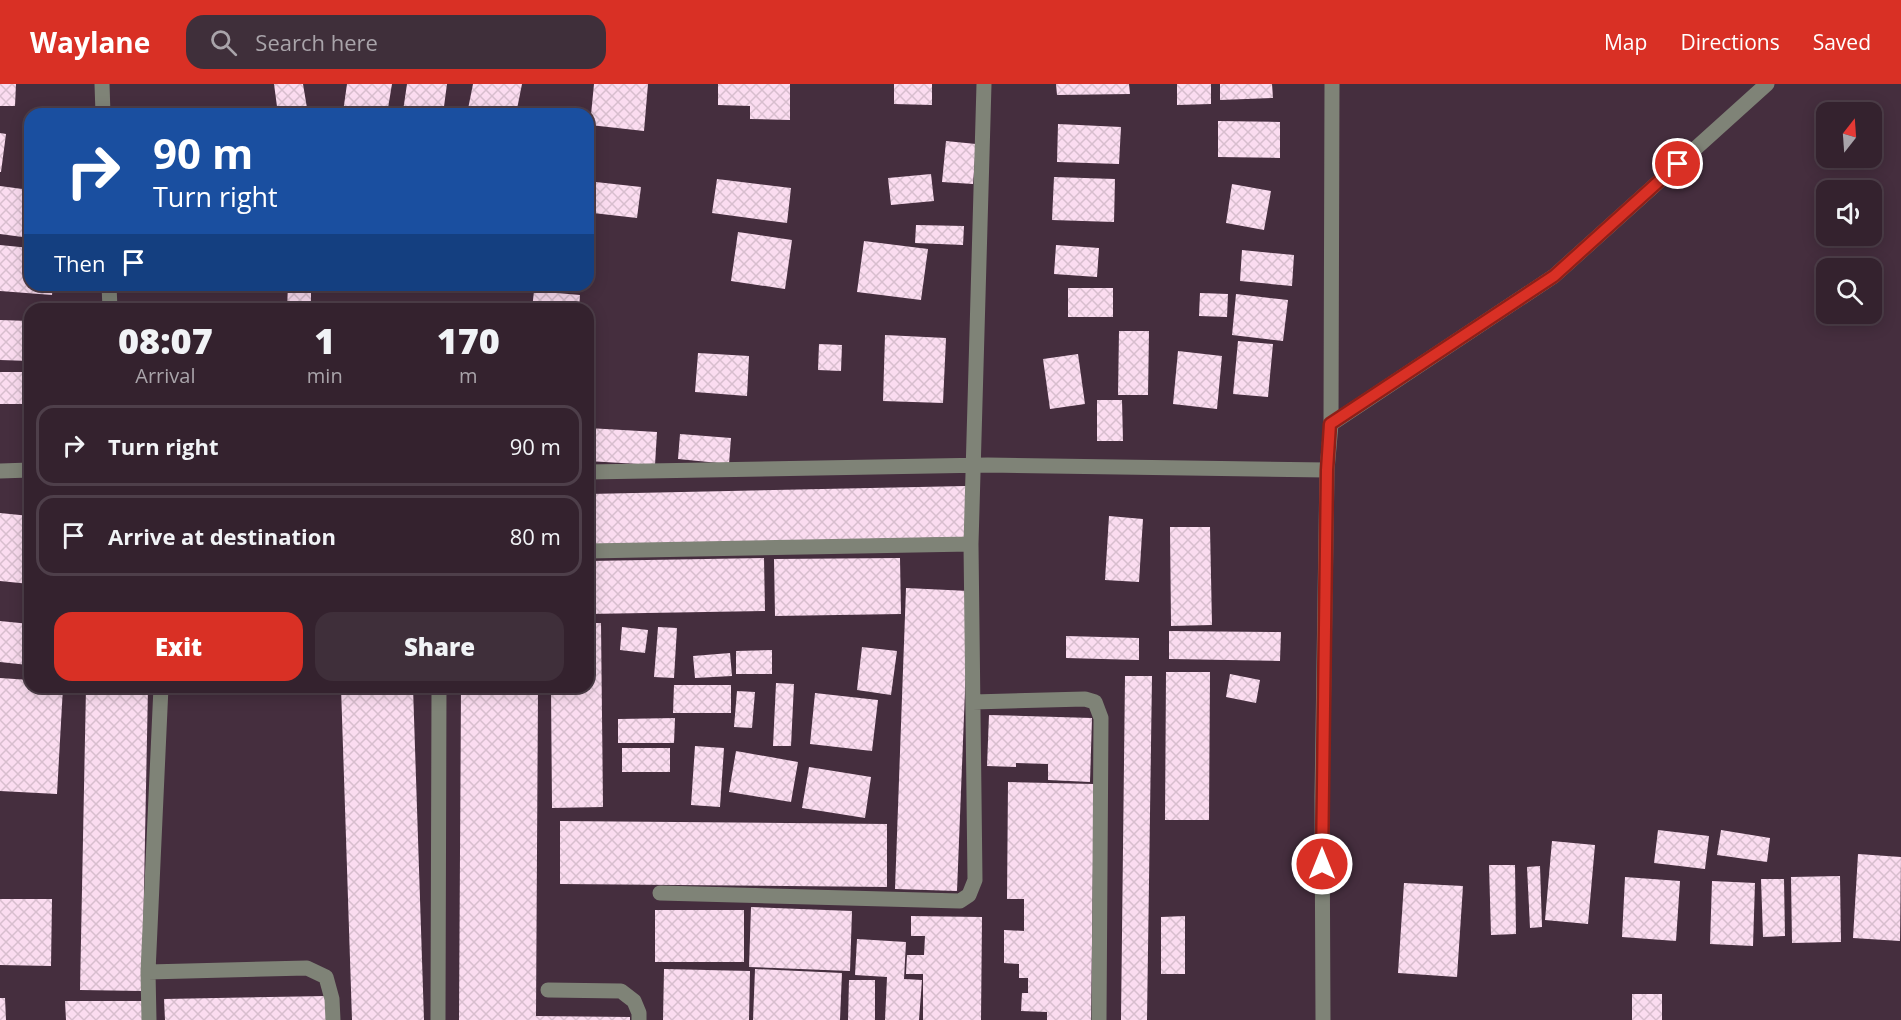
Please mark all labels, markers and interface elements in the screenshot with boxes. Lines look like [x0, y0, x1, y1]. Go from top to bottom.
search box [186, 15, 606, 69]
text: Waylane [30, 23, 150, 61]
icon: search [207, 26, 240, 59]
text: Search here [255, 27, 378, 57]
text: Map [1604, 28, 1647, 56]
text: Directions [1680, 28, 1780, 56]
text: Saved [1813, 28, 1871, 56]
north arrow [1816, 102, 1882, 168]
map controls [1816, 102, 1882, 324]
text: 90 m [153, 124, 253, 181]
icon: right [54, 132, 132, 210]
pin [1652, 138, 1703, 189]
icon: arrive [1661, 147, 1694, 180]
text: Turn right [153, 178, 278, 215]
button: sound [1816, 180, 1882, 246]
icon: arrive [117, 246, 150, 279]
text: Then [54, 248, 105, 278]
button: search [1816, 258, 1882, 324]
text: 08:07 [118, 316, 213, 365]
text: 1 [314, 316, 335, 365]
text: 170 [437, 316, 500, 365]
text: Arrival [135, 362, 196, 389]
text: min [307, 362, 343, 389]
text: m [459, 362, 478, 389]
icon: right [57, 429, 90, 462]
text: Turn right [108, 431, 219, 461]
text: 90 m [510, 431, 561, 461]
icon: arrive [57, 519, 90, 552]
text: Arrive at destination [108, 521, 336, 551]
text: 80 m [510, 521, 561, 551]
button: Exit [54, 612, 303, 681]
button: Share [315, 612, 564, 681]
position arrow [1290, 832, 1354, 896]

